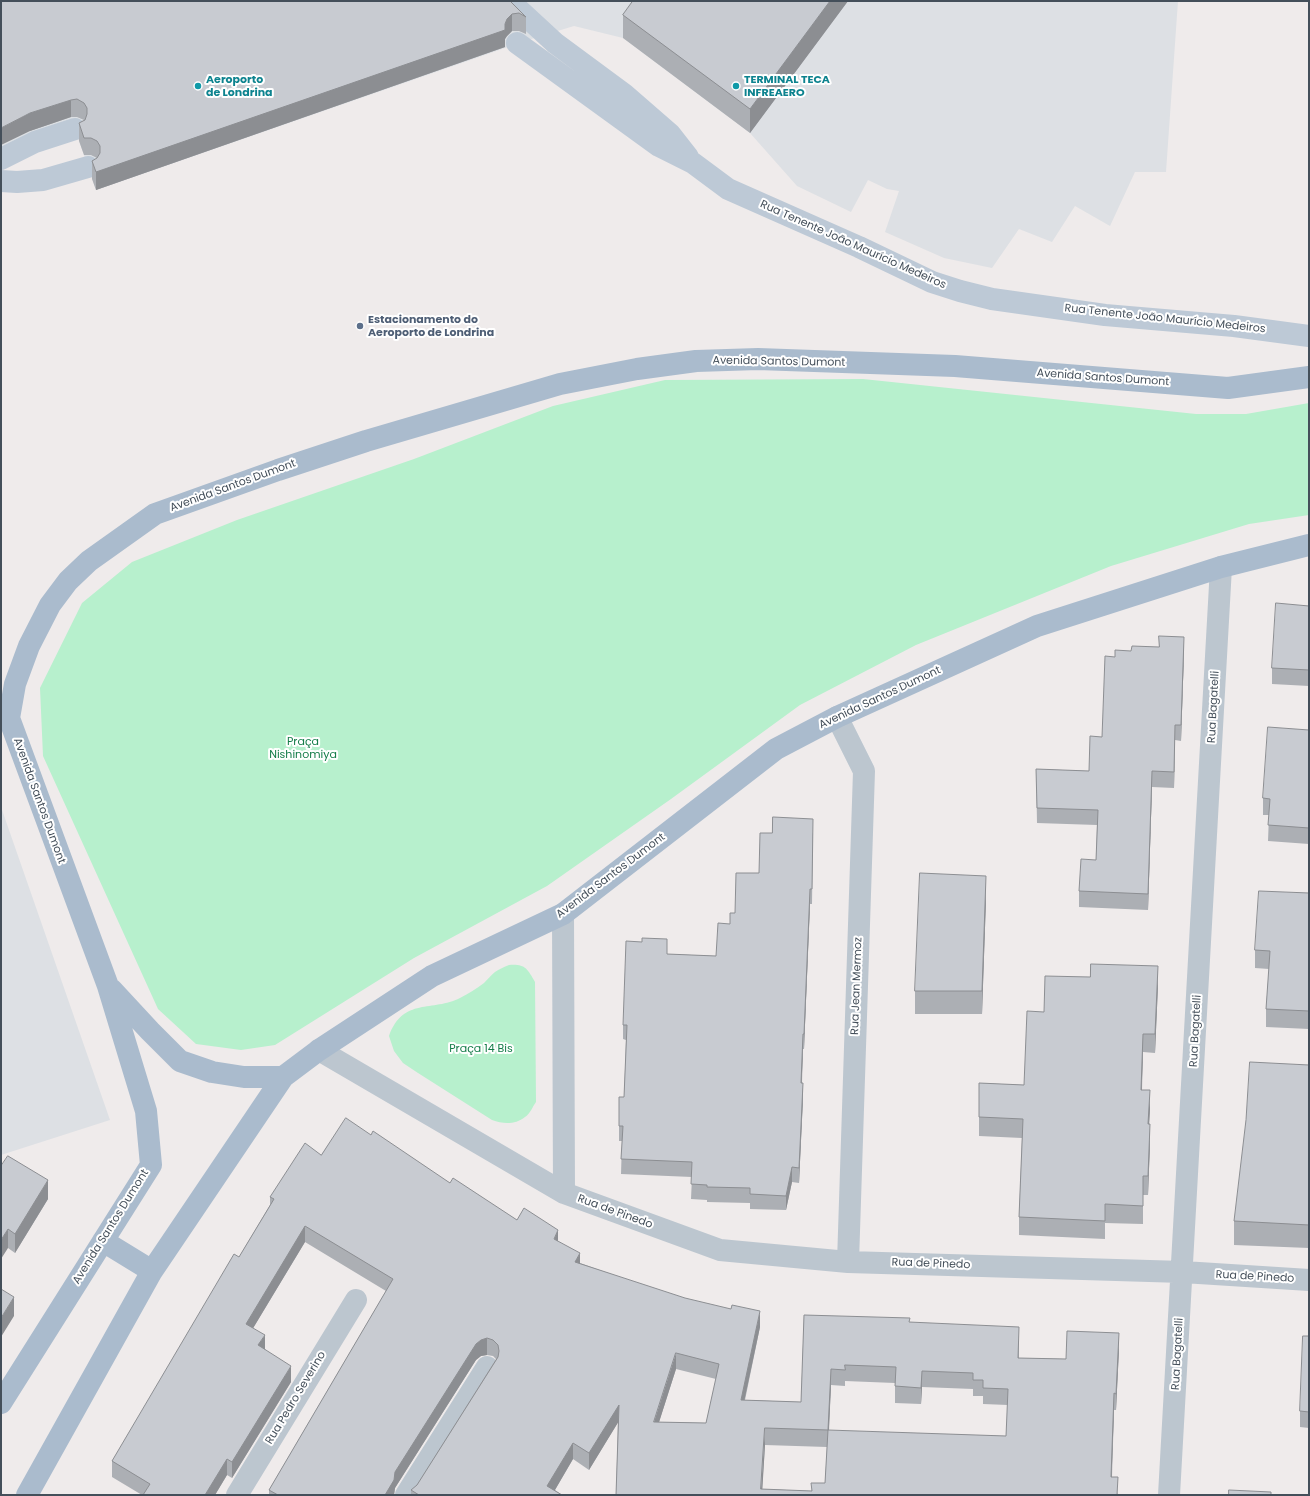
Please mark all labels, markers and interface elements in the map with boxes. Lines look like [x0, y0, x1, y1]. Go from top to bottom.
place label: Aeroporto de Londrina [206, 73, 273, 99]
place label: TERMINAL TECA INFREAERO [744, 73, 830, 99]
marker: Aeroporto de Londrina [193, 81, 203, 91]
marker: TERMINAL TECA INFREAERO [731, 81, 741, 91]
street label: Rua Tenente João Maurício Medeiros [758, 198, 948, 292]
street label: Rua Tenente João Maurício Medeiros [1064, 302, 1266, 336]
place label: Estacionamento do Aeroporto de Londrina [368, 313, 494, 339]
marker: Estacionamento do Aeroporto de Londrina [355, 321, 365, 331]
street label: Avenida Santos Dumont [712, 354, 846, 370]
street label: Avenida Santos Dumont [1036, 367, 1170, 389]
street label: Avenida Santos Dumont [168, 457, 298, 515]
street label: Avenida Santos Dumont [817, 664, 943, 732]
street label: Rua Bagatelli [1206, 671, 1222, 743]
park label: Praça Nishinomiya [269, 735, 337, 761]
street label: Avenida Santos Dumont [10, 736, 68, 866]
street label: Avenida Santos Dumont [554, 831, 668, 921]
street label: Rua Jean Mermoz [849, 937, 865, 1035]
street label: Rua Bagatelli [1188, 995, 1204, 1067]
park label: Praça 14 Bis [449, 1042, 513, 1056]
street label: Avenida Santos Dumont [70, 1167, 152, 1287]
street label: Rua de Pinedo [576, 1192, 654, 1232]
street label: Rua de Pinedo [891, 1256, 971, 1272]
street label: Rua de Pinedo [1215, 1268, 1295, 1286]
street label: Rua Bagatelli [1170, 1318, 1186, 1390]
street label: Rua Pedro Severino [263, 1349, 329, 1447]

